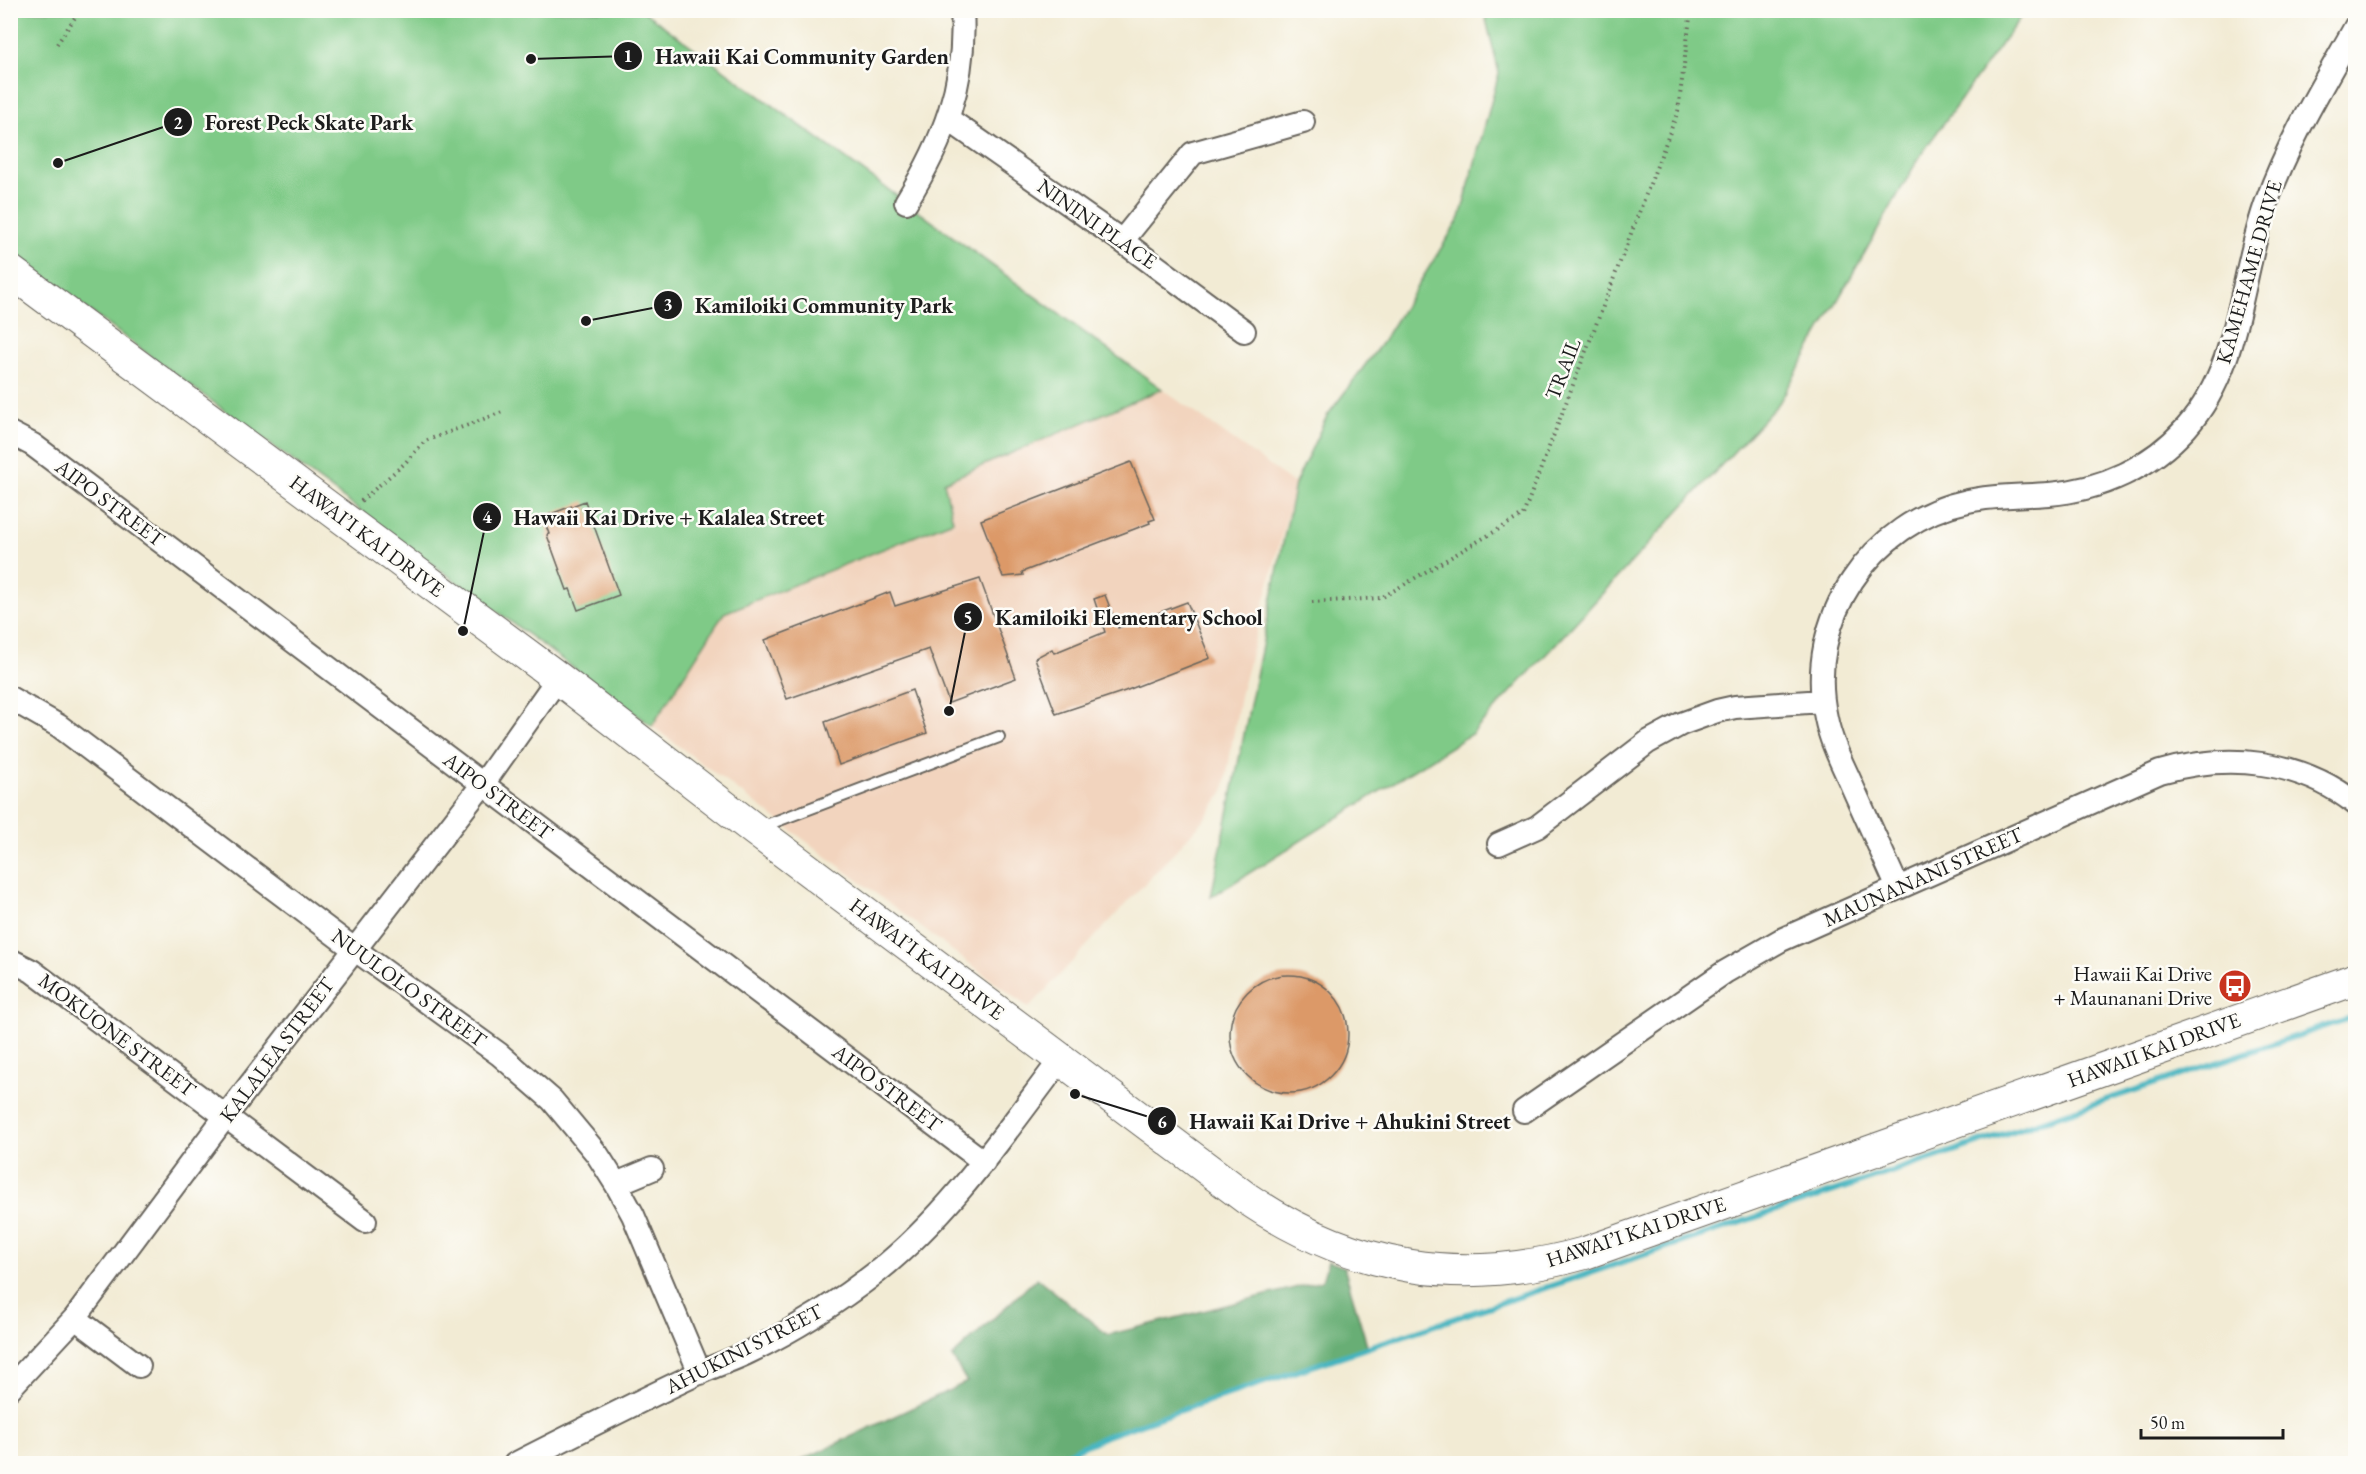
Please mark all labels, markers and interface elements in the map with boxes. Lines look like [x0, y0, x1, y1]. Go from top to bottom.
callout: Hawaii Kai Community Garden [613, 36, 961, 76]
text: Hawaii Kai Community Garden [655, 42, 949, 71]
text: 1 [623, 44, 633, 67]
callout: Forest Peck Skate Park [163, 102, 425, 142]
text: Forest Peck Skate Park [205, 108, 414, 137]
text: 2 [173, 111, 183, 134]
street label: NININI PLACE [1032, 172, 1163, 275]
street label: KAMEHAME DRIVE [2209, 177, 2288, 367]
callout: Kamiloiki Community Park [653, 285, 965, 325]
text: Kamiloiki Community Park [695, 291, 954, 320]
text: 3 [663, 293, 673, 316]
street label: TRAIL [1538, 334, 1587, 403]
street label: AIPO STREET [49, 452, 171, 553]
street label: HAWAI’I KAI DRIVE [284, 468, 450, 603]
callout: Hawaii Kai Drive + Kalalea Street [472, 497, 837, 537]
text: Hawaii Kai Drive + Kalalea Street [513, 503, 825, 532]
text: 4 [482, 505, 492, 528]
callout: Kamiloiki Elementary School [953, 597, 1274, 637]
text: Kamiloiki Elementary School [995, 603, 1263, 632]
text: 5 [963, 606, 973, 629]
street label: AIPO STREET [437, 745, 559, 846]
street label: MAUNANANI STREET [1819, 820, 2028, 933]
street label: HAWAI’I KAI DRIVE [844, 891, 1010, 1026]
street label: NUULOLO STREET [327, 922, 493, 1053]
place label: Hawaii Kai Drive + Maunanani Drive [2053, 960, 2212, 1011]
street label: MOKUONE STREET [33, 967, 202, 1103]
bus stop icon: Hawaii Kai Drive + Maunanani Drive [2217, 968, 2253, 1004]
street label: KALALEA STREET [213, 971, 341, 1128]
street label: HAWAII KAI DRIVE [2064, 1006, 2244, 1093]
street label: AIPO STREET [826, 1037, 948, 1138]
callout: Hawaii Kai Drive + Ahukini Street [1147, 1101, 1523, 1141]
text: Hawaii Kai Drive + Ahukini Street [1189, 1107, 1512, 1136]
text: 6 [1157, 1110, 1167, 1133]
street label: HAWAI’I KAI DRIVE [1543, 1190, 1729, 1273]
street label: AHUKINI STREET [660, 1297, 828, 1400]
scale bar [2141, 1402, 2284, 1440]
text: 50 m [2150, 1411, 2185, 1434]

